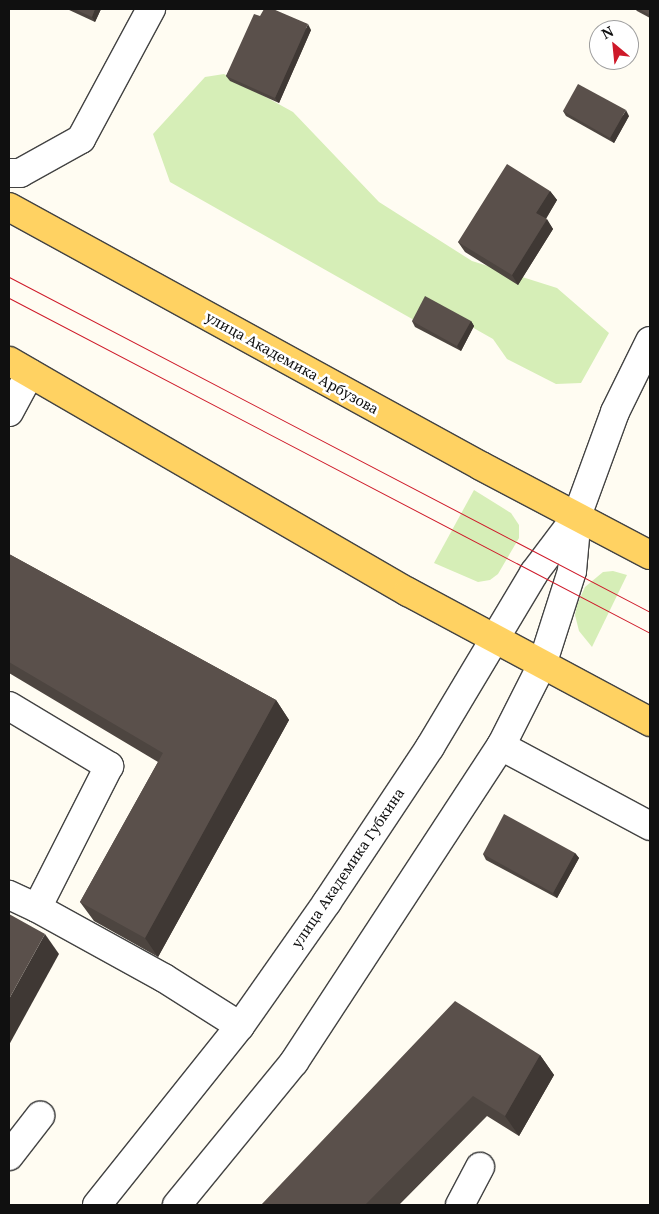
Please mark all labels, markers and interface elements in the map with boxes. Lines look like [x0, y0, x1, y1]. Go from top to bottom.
north arrow [589, 20, 639, 70]
text: N [598, 21, 617, 43]
street label: улица Академика Арбузова [202, 308, 382, 418]
street label: улица Академика Губкина [288, 785, 408, 951]

